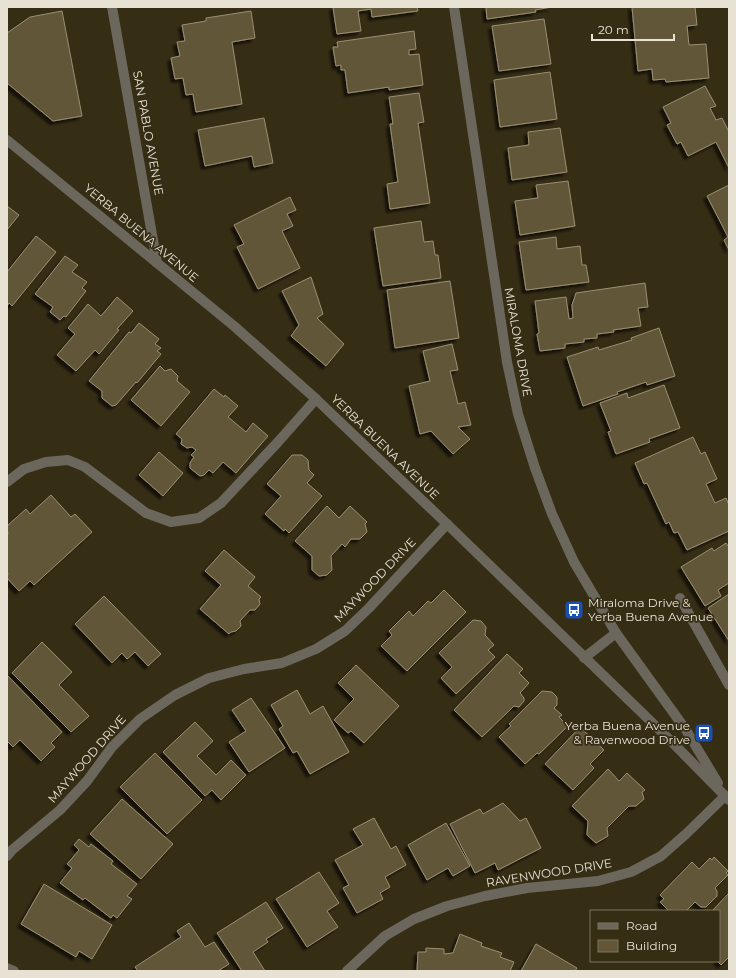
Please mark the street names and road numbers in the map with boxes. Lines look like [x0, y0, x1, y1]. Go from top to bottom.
street label: SAN PABLO AVENUE [130, 69, 167, 196]
street label: YERBA BUENA AVENUE [81, 180, 202, 285]
street label: MIRALOMA DRIVE [501, 286, 535, 398]
street label: YERBA BUENA AVENUE [328, 391, 443, 502]
street label: MAYWOOD DRIVE [331, 534, 419, 625]
street label: MAYWOOD DRIVE [44, 712, 129, 806]
street label: RAVENWOOD DRIVE [485, 855, 613, 890]

